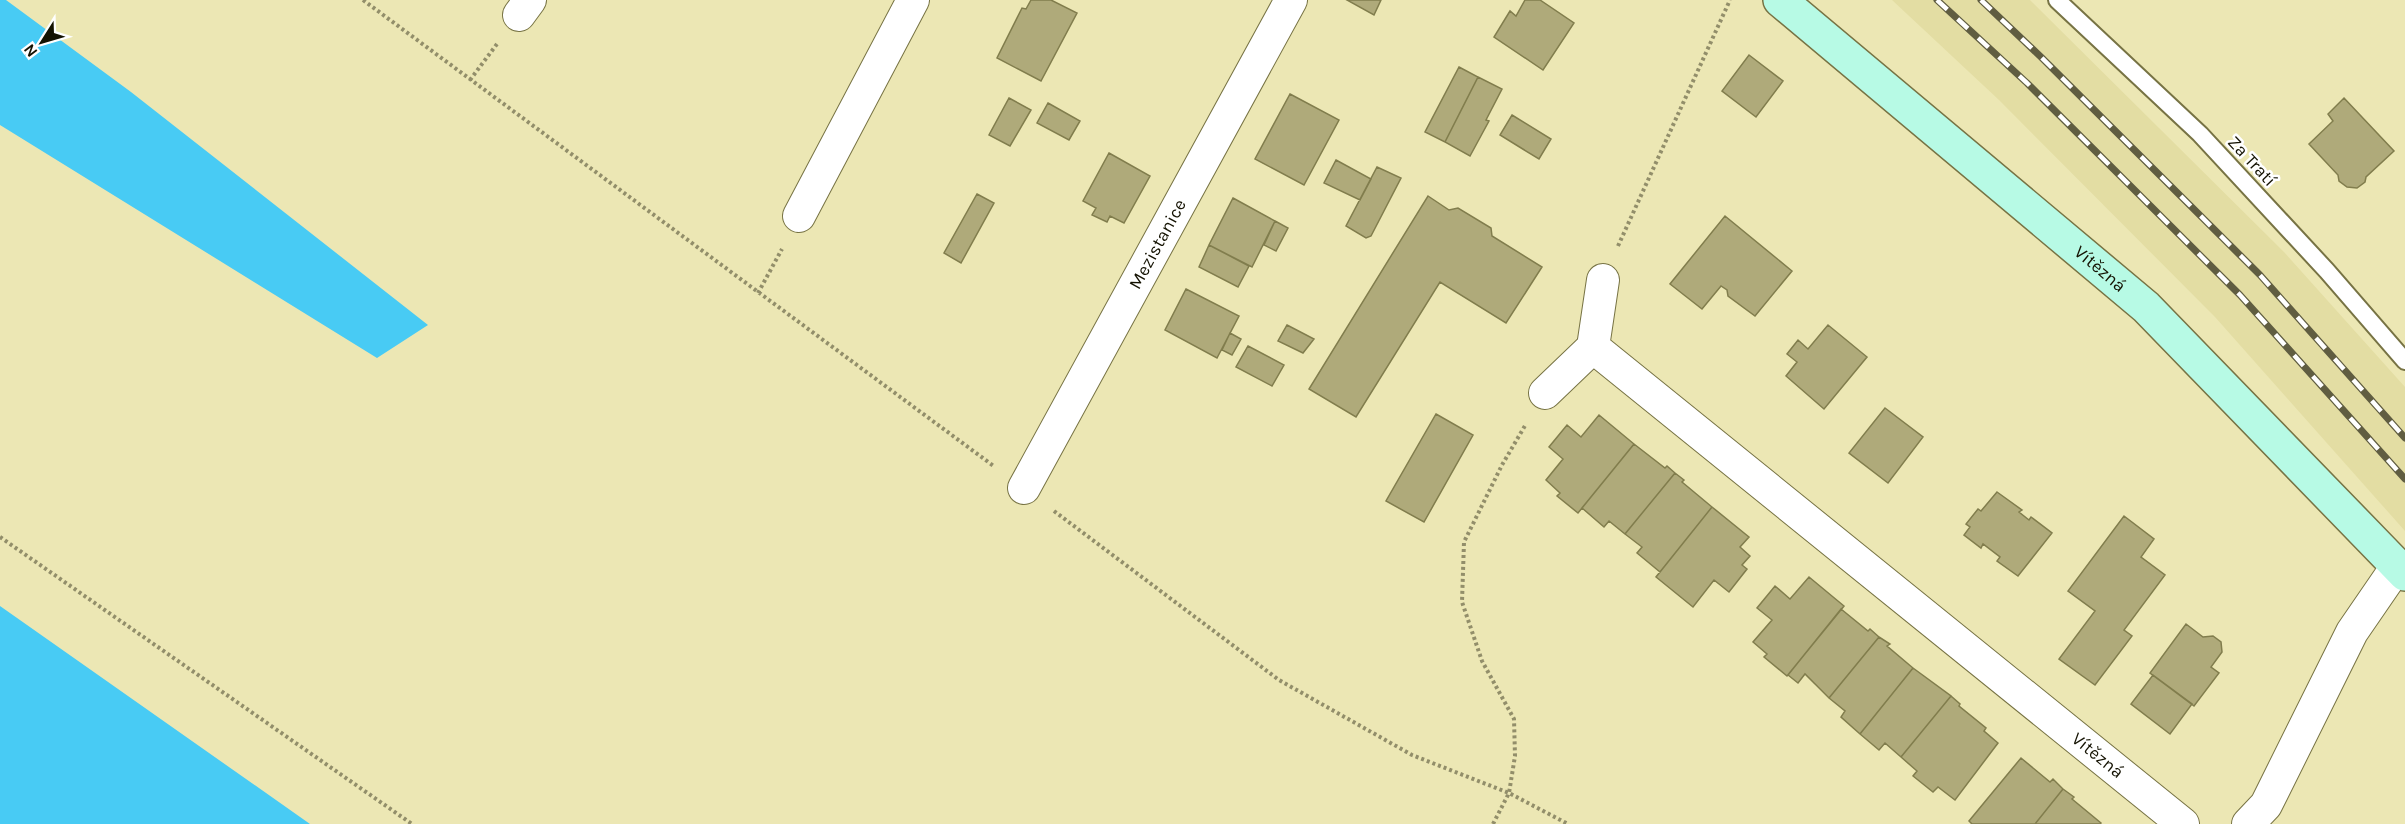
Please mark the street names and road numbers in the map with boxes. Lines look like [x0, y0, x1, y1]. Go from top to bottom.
street label: Za Tratí [2223, 131, 2281, 191]
street label: Mezistanice [1124, 195, 1191, 293]
street label: Vítězná [2070, 241, 2131, 297]
street label: Vítězná [2067, 727, 2128, 783]

